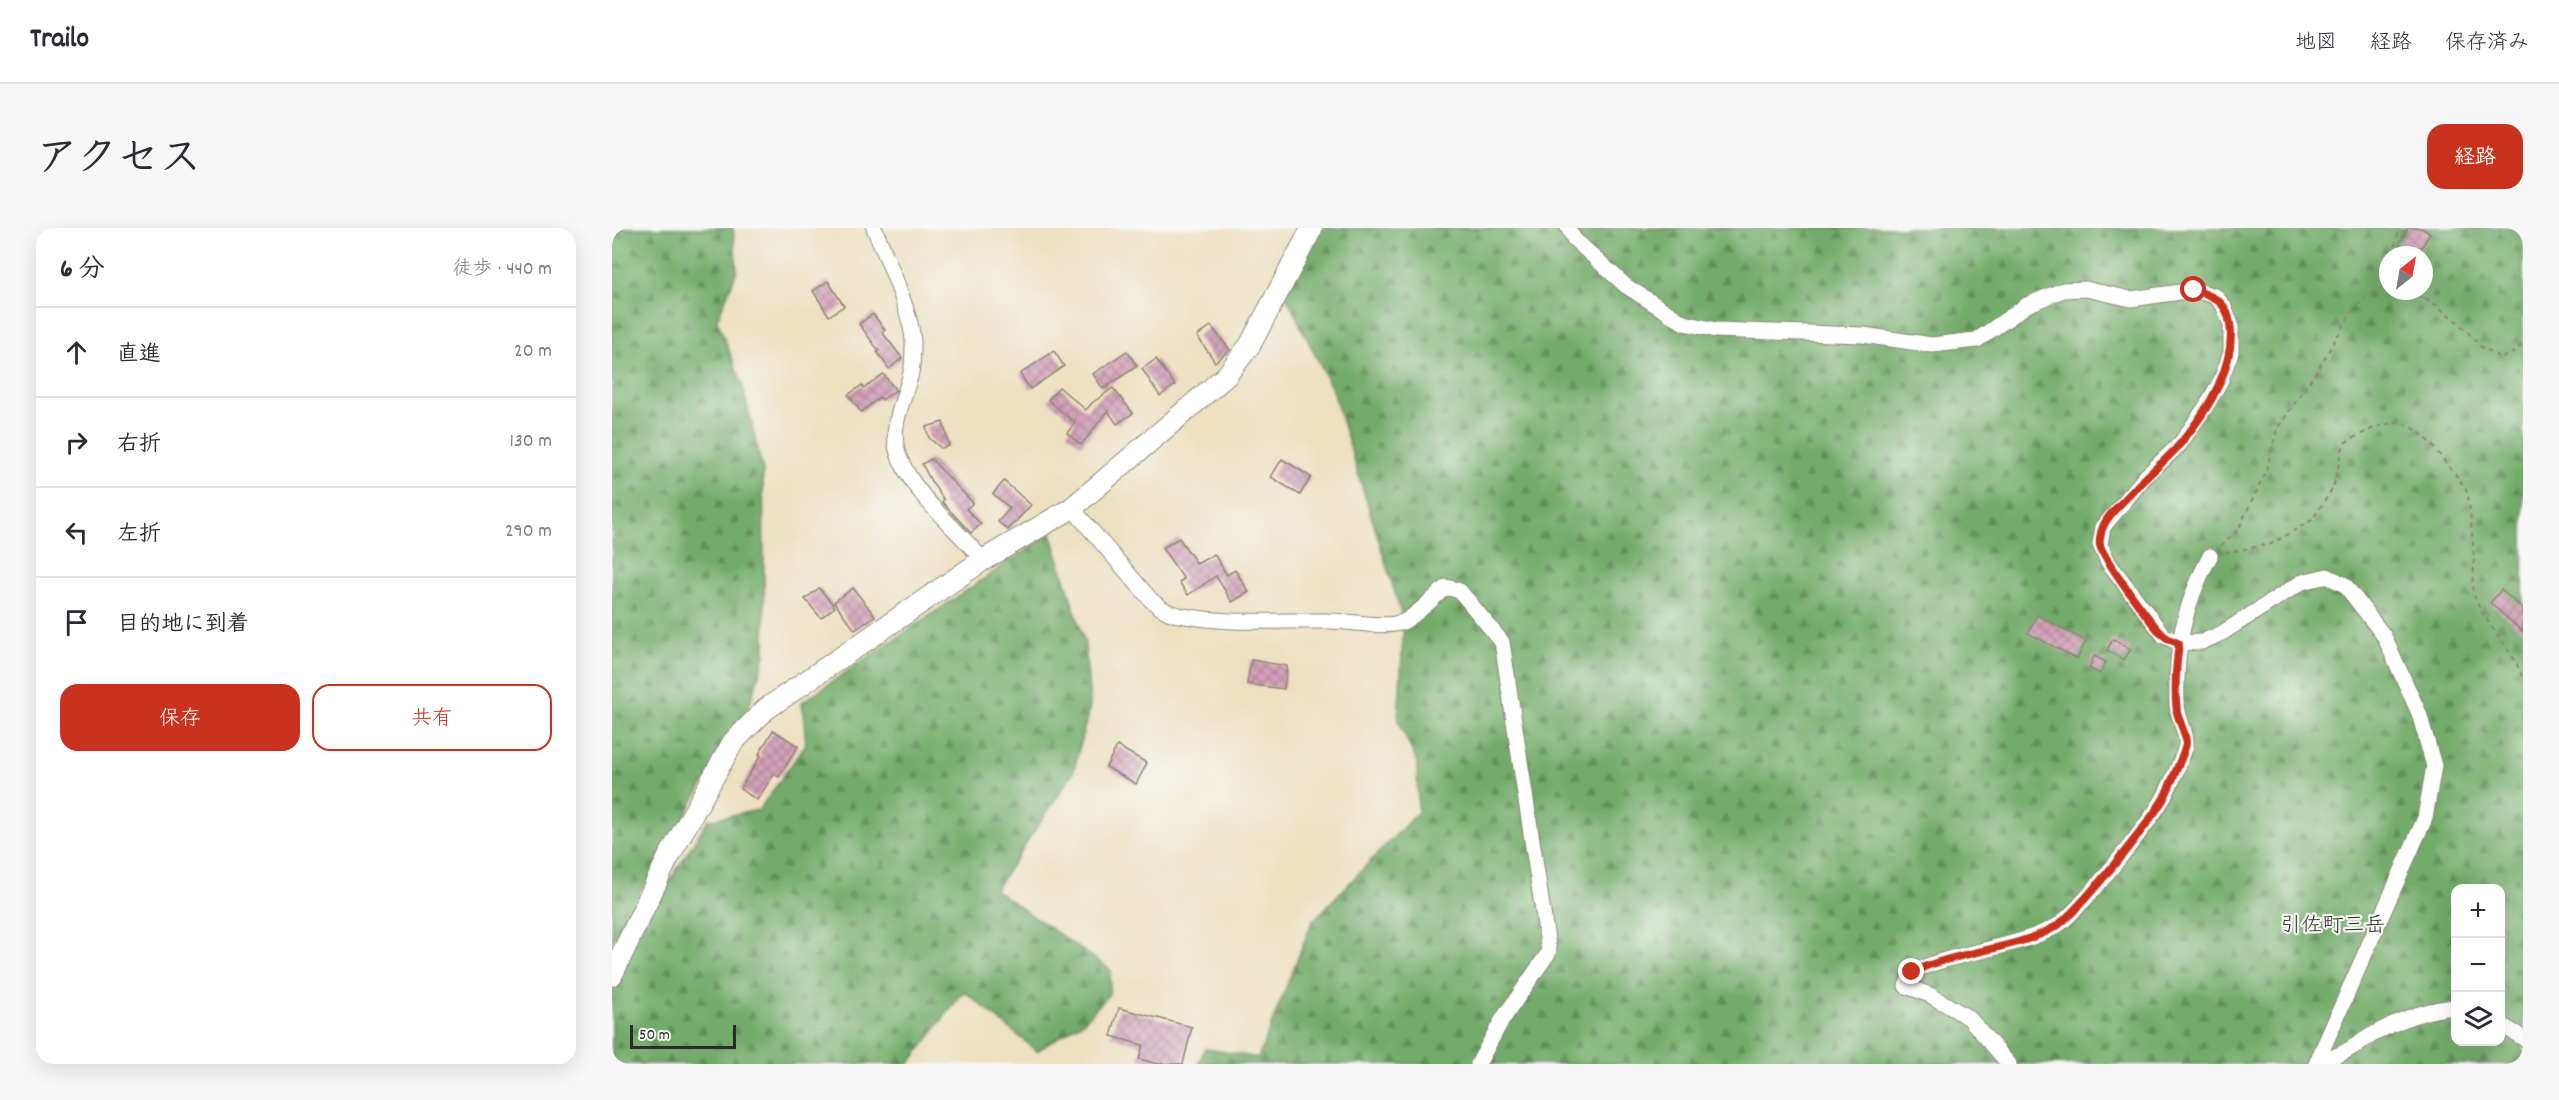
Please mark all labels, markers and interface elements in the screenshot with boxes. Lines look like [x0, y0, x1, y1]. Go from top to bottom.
text: Trailo [30, 21, 89, 61]
text: 地図 [2295, 29, 2337, 59]
text: 経路 [2370, 29, 2412, 59]
text: 保存済み [2445, 29, 2529, 59]
button: 経路 [2427, 124, 2523, 189]
text: アクセス [36, 132, 201, 192]
north arrow [2379, 246, 2433, 300]
text: 6 分 [60, 252, 105, 289]
text: 徒歩 · 440 m [452, 256, 552, 284]
route start [2180, 276, 2206, 302]
icon: ahead [60, 336, 93, 369]
text: 20 m [514, 338, 552, 366]
text: 直進 [117, 340, 161, 371]
icon: right [60, 426, 93, 459]
text: 130 m [510, 428, 552, 456]
text: 右折 [117, 430, 161, 461]
icon: left [60, 516, 93, 549]
text: 290 m [505, 518, 552, 546]
text: 左折 [117, 520, 161, 551]
icon: arrive [60, 606, 93, 639]
text: 目的地に到着 [117, 610, 249, 641]
button: 保存 [60, 684, 300, 751]
button: 共有 [312, 684, 552, 751]
map controls [2451, 884, 2505, 1046]
button: + [2451, 884, 2505, 938]
district label: 引佐町三岳 [2281, 912, 2386, 942]
button: − [2451, 938, 2505, 992]
route end [1898, 958, 1924, 984]
button: layers [2451, 992, 2505, 1046]
scale bar [630, 1022, 736, 1050]
text: 50 m [639, 1024, 670, 1047]

